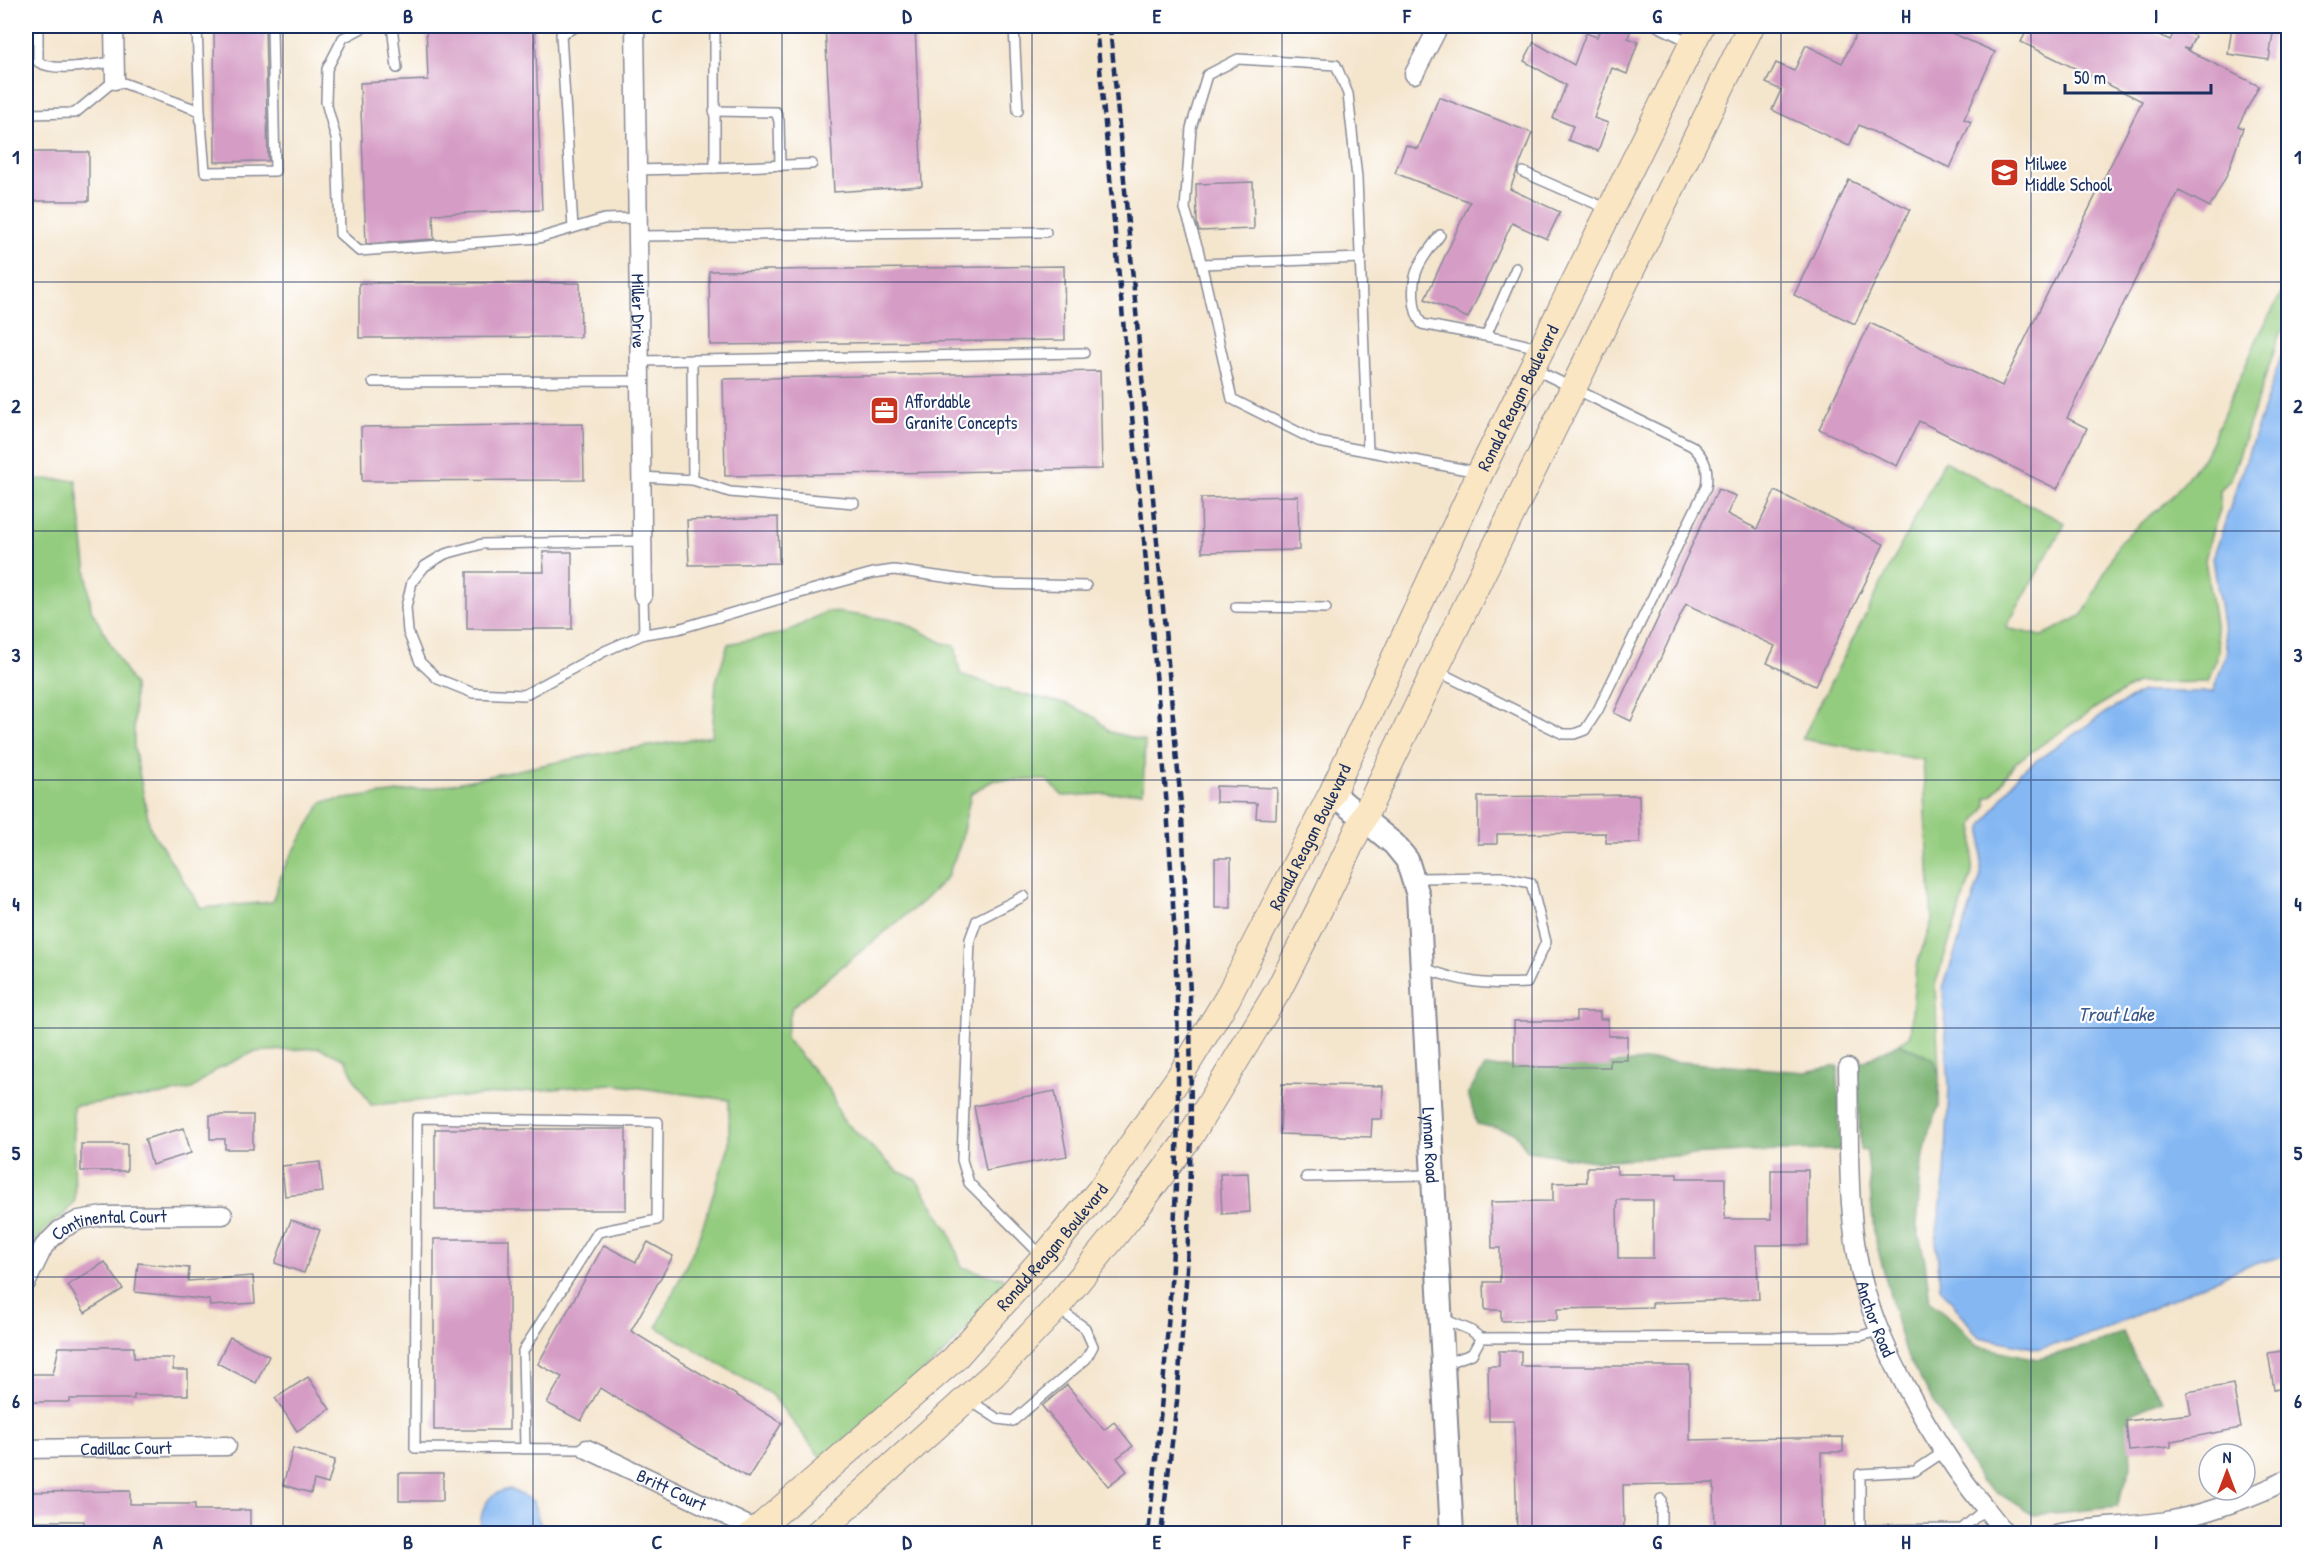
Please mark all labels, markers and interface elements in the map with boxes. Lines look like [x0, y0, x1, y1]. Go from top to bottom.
text: A [153, 2, 163, 29]
text: B [403, 2, 413, 29]
text: C [652, 2, 663, 29]
text: D [902, 2, 912, 29]
text: E [1153, 2, 1162, 29]
text: F [1402, 2, 1412, 29]
text: G [1652, 2, 1662, 29]
text: H [1901, 2, 1911, 29]
text: I [2154, 2, 2158, 29]
scale bar [2065, 57, 2210, 95]
text: 50 m [2074, 65, 2106, 90]
text: 1 [12, 143, 20, 170]
text: 1 [2294, 143, 2302, 170]
place label: Milwee Middle School [2025, 151, 2112, 197]
school or university icon: Milwee Middle School [1988, 157, 2020, 189]
street label: Miller Drive [626, 273, 652, 348]
street label: Ronald Reagan Boulevard [1471, 320, 1564, 475]
place label: Affordable Granite Concepts [905, 389, 1018, 435]
text: 2 [11, 392, 21, 419]
text: 2 [2293, 392, 2303, 419]
office icon: Affordable Granite Concepts [868, 395, 900, 427]
text: 3 [12, 641, 21, 668]
text: 3 [2294, 641, 2303, 668]
street label: Ronald Reagan Boulevard [1262, 760, 1356, 914]
text: 4 [12, 890, 20, 917]
text: 4 [2294, 890, 2302, 917]
water label: Trout Lake [2078, 1000, 2155, 1027]
street label: Lyman Road [1417, 1107, 1446, 1183]
text: 5 [12, 1139, 21, 1166]
text: 5 [2294, 1139, 2303, 1166]
street label: Ronald Reagan Boulevard [990, 1178, 1113, 1316]
street label: Continental Court [45, 1203, 168, 1245]
street label: Anchor Road [1851, 1278, 1902, 1361]
text: 6 [12, 1387, 20, 1414]
text: 6 [2294, 1387, 2302, 1414]
street label: Cadillac Court [80, 1434, 173, 1461]
north arrow [2197, 1442, 2257, 1502]
text: N [2223, 1446, 2232, 1468]
street label: Britt Court [633, 1462, 711, 1517]
text: A [153, 1528, 163, 1555]
text: B [403, 1528, 413, 1555]
text: C [652, 1528, 663, 1555]
text: D [902, 1528, 912, 1555]
text: E [1153, 1528, 1162, 1555]
text: F [1402, 1528, 1412, 1555]
text: G [1652, 1528, 1662, 1555]
text: H [1901, 1528, 1911, 1555]
text: I [2154, 1528, 2158, 1555]

